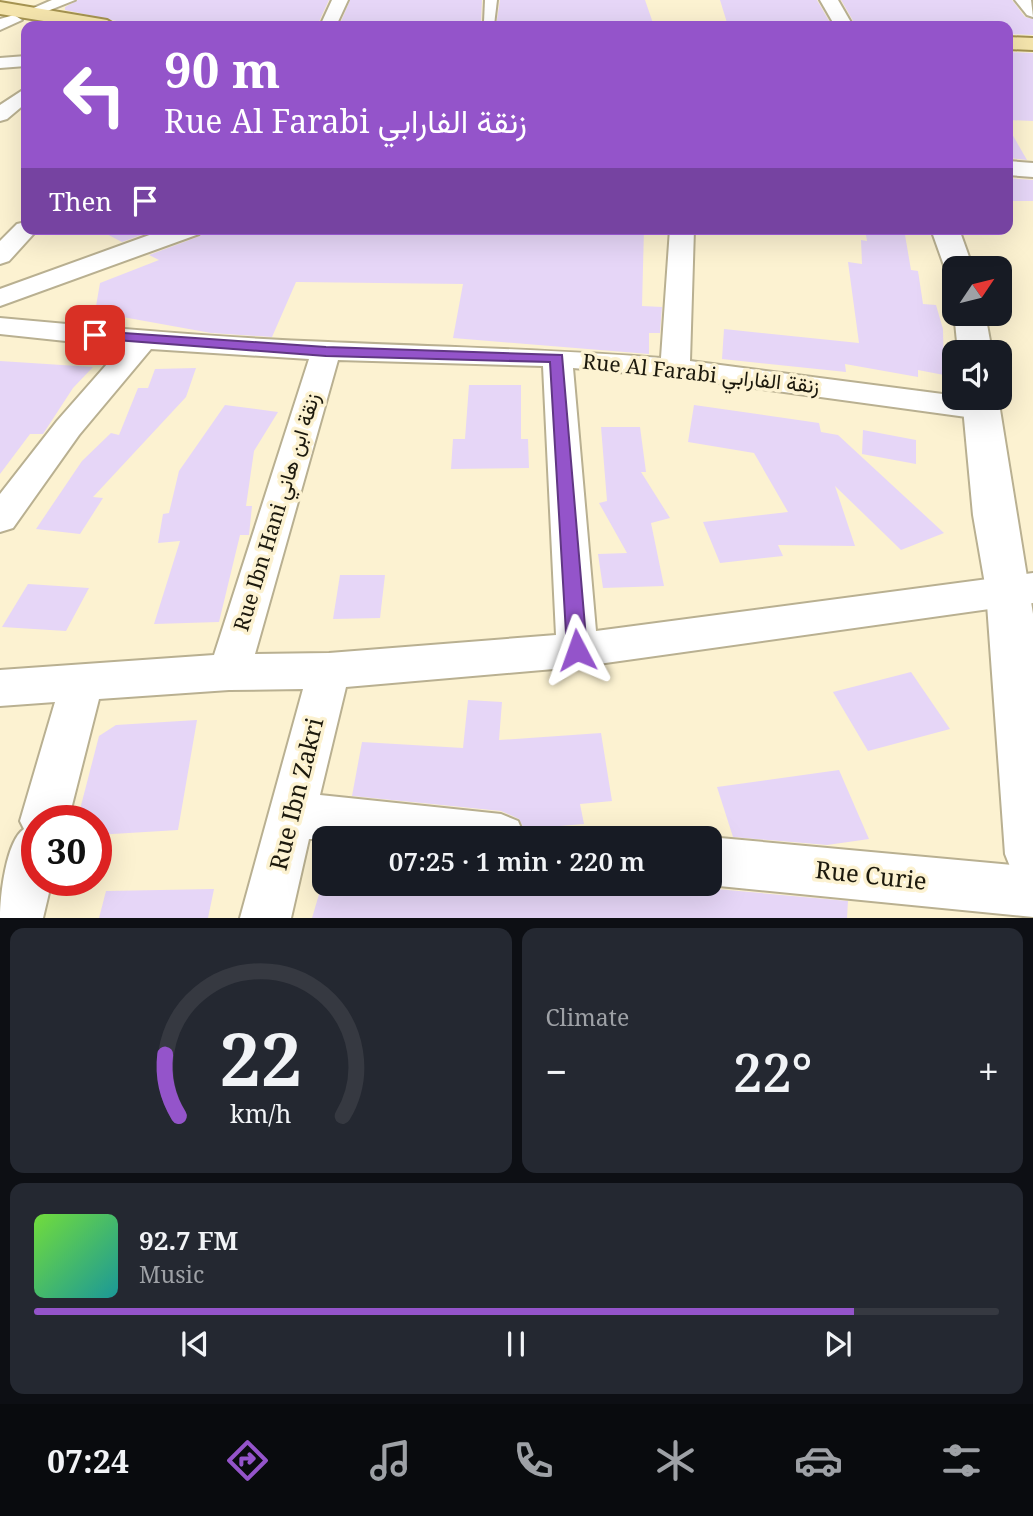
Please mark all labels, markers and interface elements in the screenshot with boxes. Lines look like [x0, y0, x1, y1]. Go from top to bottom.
text: 90 m [164, 36, 280, 102]
icon: left [49, 49, 140, 140]
text: Rue Al Farabi زنقة الفارابي [164, 99, 527, 142]
icon: arrive [126, 182, 164, 220]
text: Then [49, 183, 112, 219]
north arrow [942, 256, 1012, 326]
map controls [942, 256, 1012, 410]
pin [65, 305, 125, 365]
icon: arrive [76, 316, 114, 354]
button: sound [942, 340, 1012, 410]
street label: Rue Al Farabi زنقة الفارابي [581, 347, 821, 403]
street label: Rue Ibn Hani زنقة ابن هاني [226, 389, 329, 635]
position arrow [540, 613, 614, 687]
street label: Rue Ibn Zakri [261, 714, 331, 873]
speed limit sign: 30 [21, 805, 112, 896]
text: 07:25 · 1 min · 220 m [389, 843, 645, 879]
street label: Rue Curie [814, 852, 929, 897]
text: Climate [546, 1001, 629, 1033]
text: 22 [220, 1009, 302, 1108]
text: 22° [733, 1036, 812, 1107]
text: − [546, 1045, 568, 1097]
text: + [978, 1045, 999, 1097]
text: km/h [230, 1096, 292, 1130]
text: 92.7 FM [139, 1222, 238, 1258]
text: Music [139, 1258, 204, 1290]
icon: previous [176, 1325, 214, 1363]
icon: pause [497, 1325, 535, 1363]
icon: next [819, 1325, 857, 1363]
icon: directions [223, 1436, 272, 1485]
icon: music [366, 1436, 415, 1485]
icon: phone [509, 1436, 558, 1485]
icon: climate [651, 1436, 700, 1485]
icon: car [794, 1436, 843, 1485]
icon: filters [937, 1436, 986, 1485]
text: 07:24 [47, 1439, 129, 1482]

